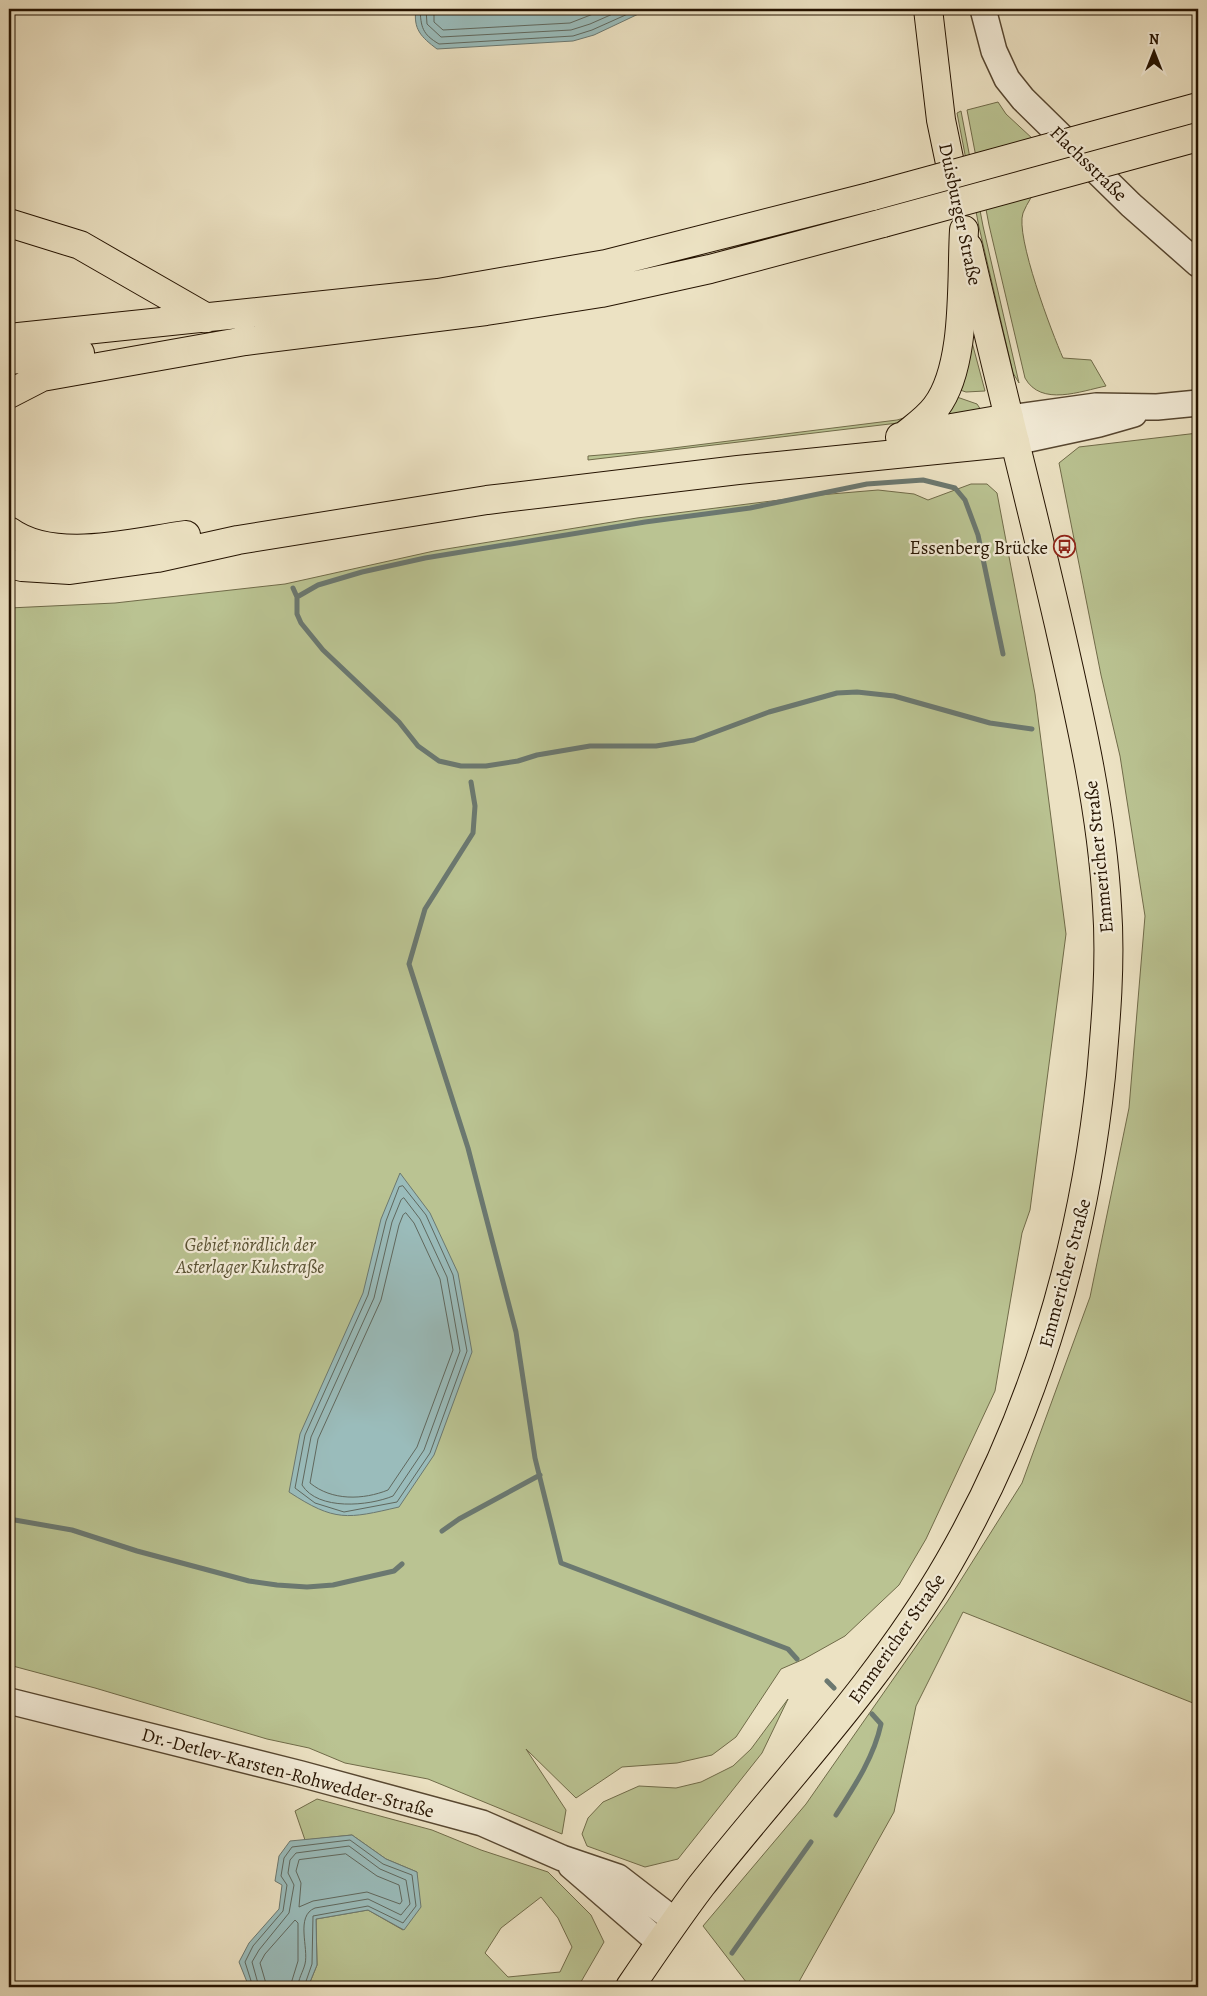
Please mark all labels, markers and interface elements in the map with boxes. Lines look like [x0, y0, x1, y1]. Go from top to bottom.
north arrow [1130, 28, 1180, 78]
text: N [1149, 30, 1159, 49]
street label: Flachsstraße [1044, 120, 1133, 207]
street label: Duisburger Straße [932, 141, 988, 288]
place label: Essenberg Brücke [910, 535, 1048, 561]
bus stop icon: Essenberg Brücke [1052, 535, 1076, 559]
street label: Emmericher Straße [1078, 779, 1120, 934]
street label: Emmericher Straße [1033, 1196, 1097, 1351]
park label: Gebiet nördlich der Asterlager Kuhstraße [175, 1232, 324, 1280]
street label: Emmericher Straße [842, 1568, 951, 1709]
street label: Dr.-Detlev-Karsten-Rohwedder-Straße [139, 1721, 437, 1825]

